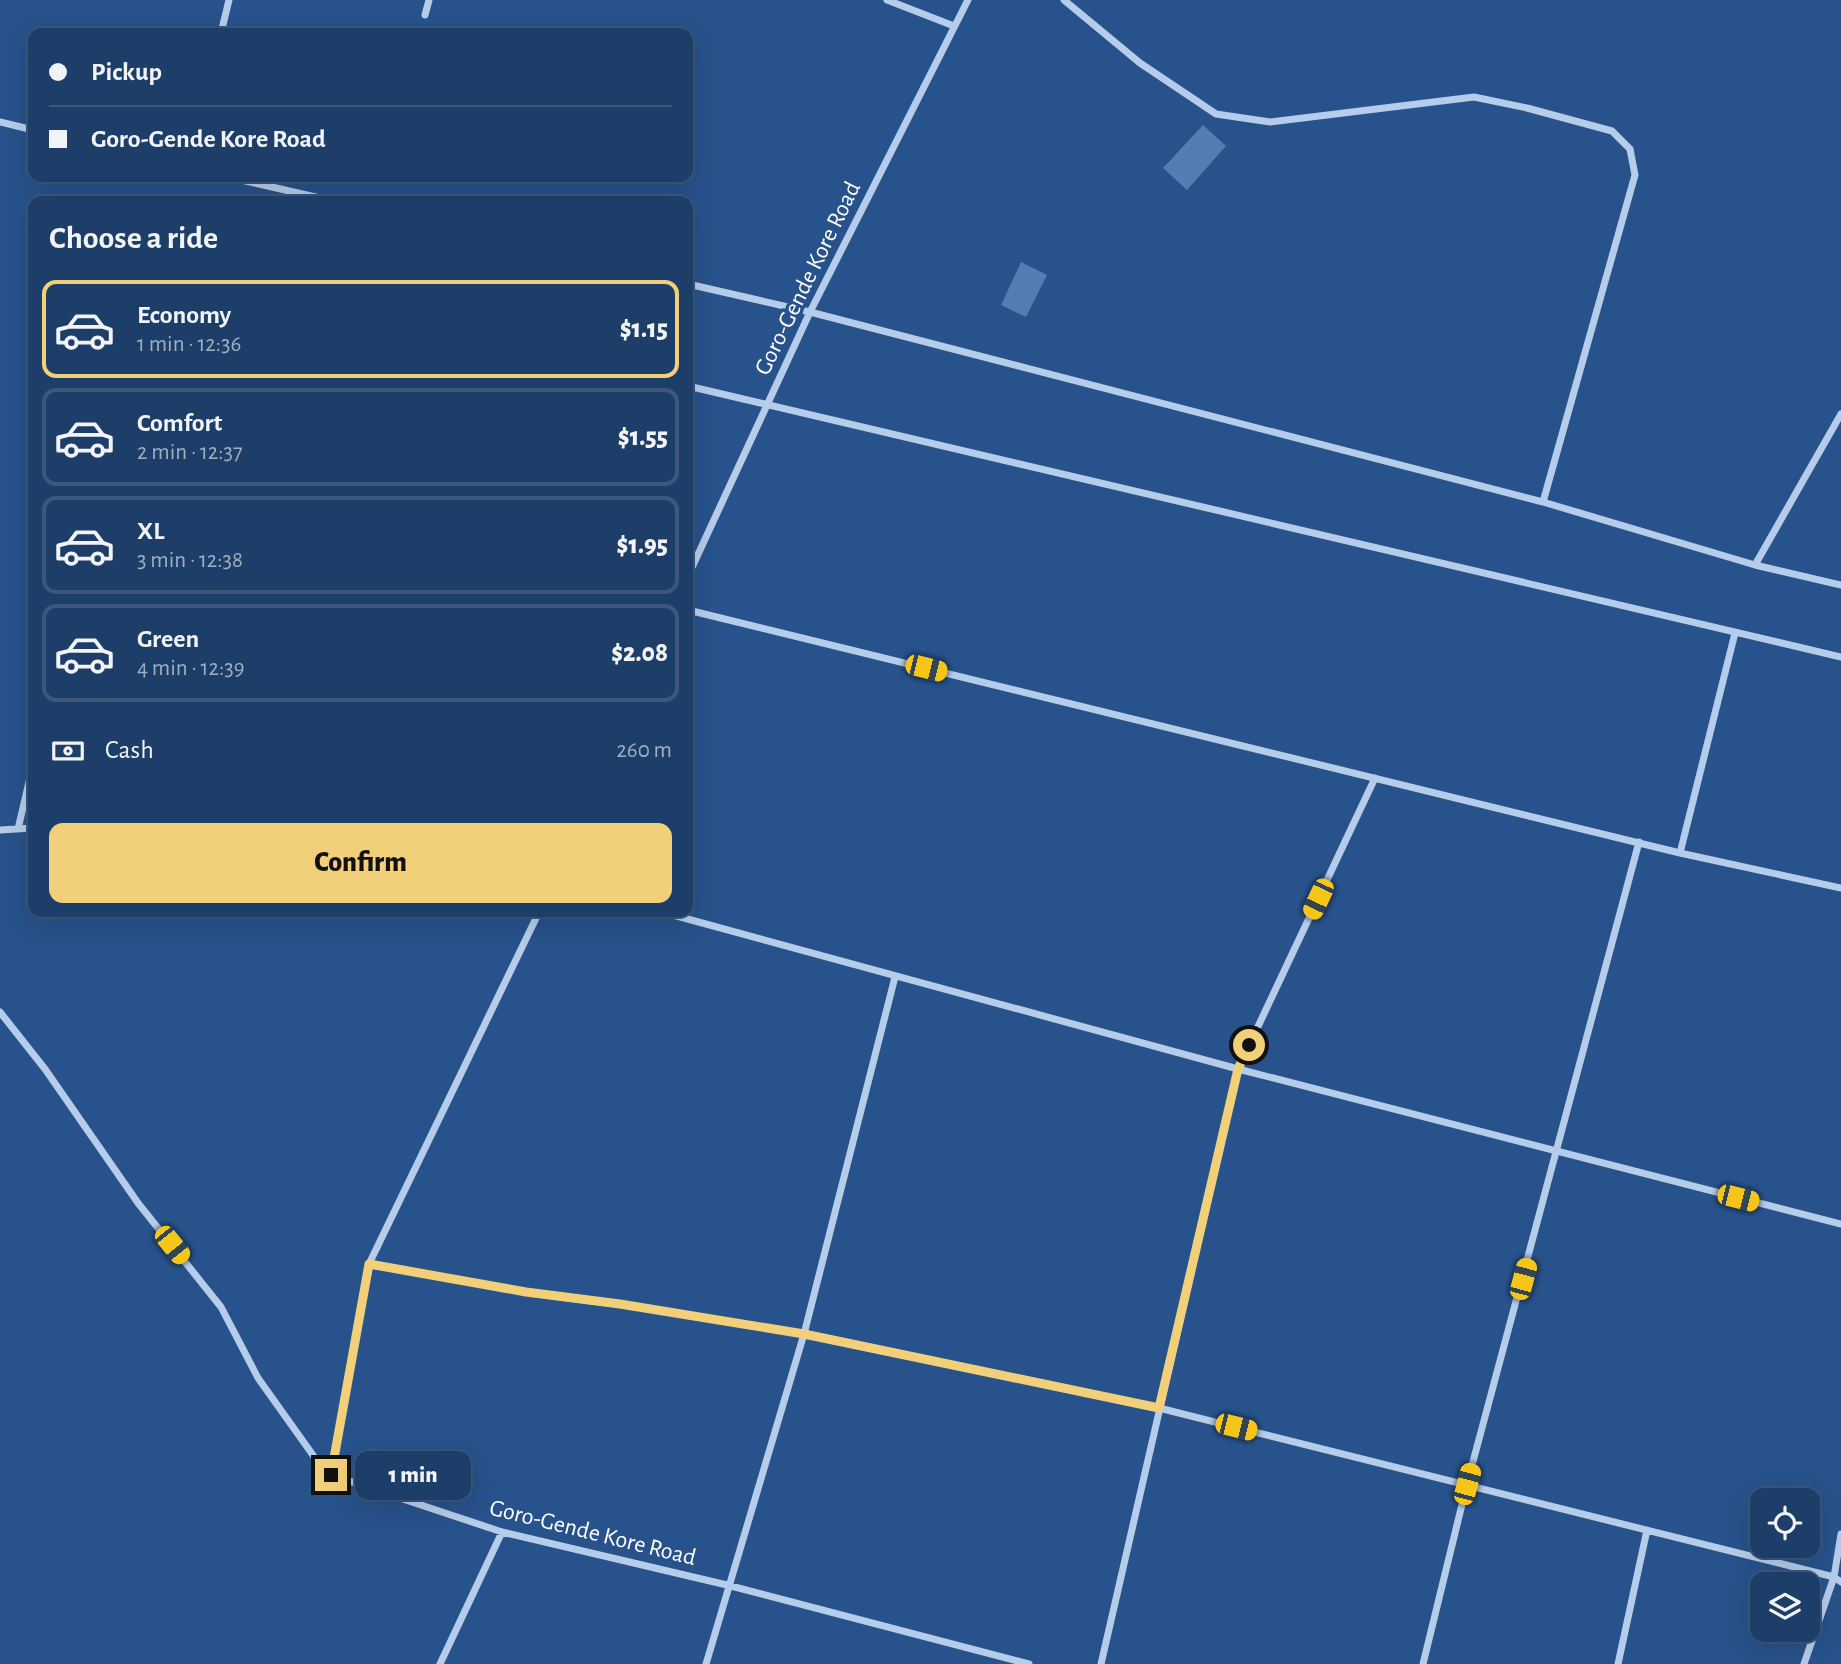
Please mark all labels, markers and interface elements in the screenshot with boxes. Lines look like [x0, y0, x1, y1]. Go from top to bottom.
text: Pickup [91, 59, 162, 85]
text: Goro-Gende Kore Road [91, 126, 326, 152]
street label: Goro-Gende Kore Road [751, 178, 865, 379]
text: Choose a ride [49, 222, 218, 254]
icon: car [53, 298, 116, 361]
text: Economy [137, 302, 231, 328]
text: $1.15 [620, 316, 668, 342]
text: 1 min · 12:36 [137, 333, 241, 356]
icon: car [53, 406, 116, 469]
text: Comfort [137, 410, 222, 436]
text: $1.55 [618, 424, 668, 450]
text: 2 min · 12:37 [137, 441, 243, 464]
icon: car [53, 514, 116, 577]
text: XL [137, 518, 164, 544]
text: $1.95 [616, 532, 668, 558]
text: 3 min · 12:38 [137, 549, 243, 572]
icon: car [53, 622, 116, 685]
text: Green [137, 626, 199, 652]
text: $2.08 [611, 640, 668, 666]
car [904, 653, 949, 683]
text: 4 min · 12:39 [137, 657, 244, 680]
icon: cash [49, 732, 87, 770]
text: Cash [105, 737, 154, 763]
text: 260 m [616, 739, 672, 762]
button: Confirm [49, 823, 672, 903]
car [1300, 876, 1337, 922]
route start [1233, 1029, 1265, 1061]
car [1716, 1183, 1761, 1213]
car [151, 1222, 194, 1268]
car [1508, 1256, 1539, 1302]
car [1214, 1412, 1259, 1442]
callout: 1 min [356, 1450, 471, 1500]
route end [315, 1459, 347, 1491]
car [1452, 1461, 1483, 1507]
text: 1 min [389, 1464, 437, 1487]
map controls [1750, 1488, 1820, 1642]
button: locate [1750, 1488, 1820, 1558]
street label: Goro-Gende Kore Road [487, 1496, 698, 1570]
button: layers [1750, 1572, 1820, 1642]

